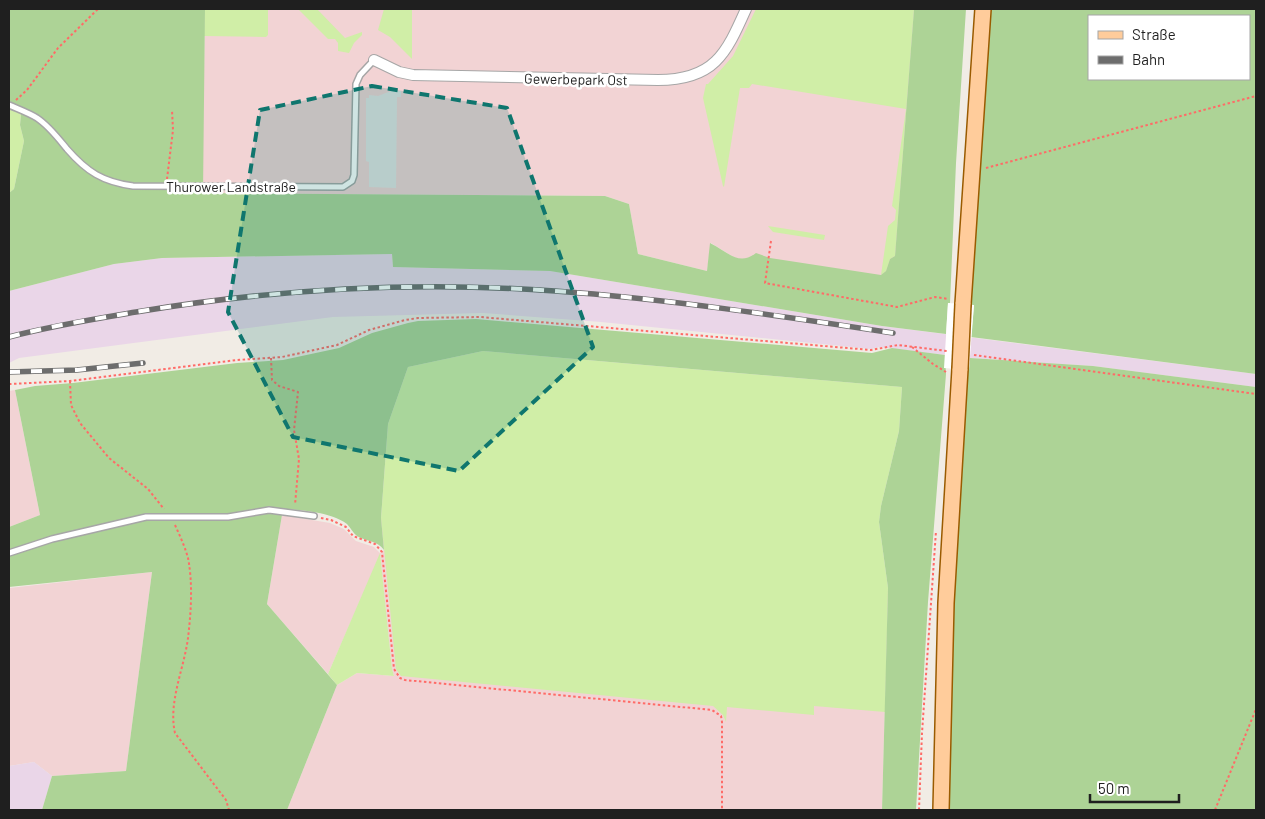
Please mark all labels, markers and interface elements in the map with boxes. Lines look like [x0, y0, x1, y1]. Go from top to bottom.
legend [1088, 15, 1250, 80]
text: Straße [1132, 25, 1176, 43]
text: Bahn [1132, 50, 1165, 68]
street label: Gewerbepark Ost [524, 70, 628, 88]
street label: Thurower Landstraße [166, 178, 296, 195]
scale bar [1090, 772, 1179, 804]
text: 50 m [1098, 779, 1130, 797]

